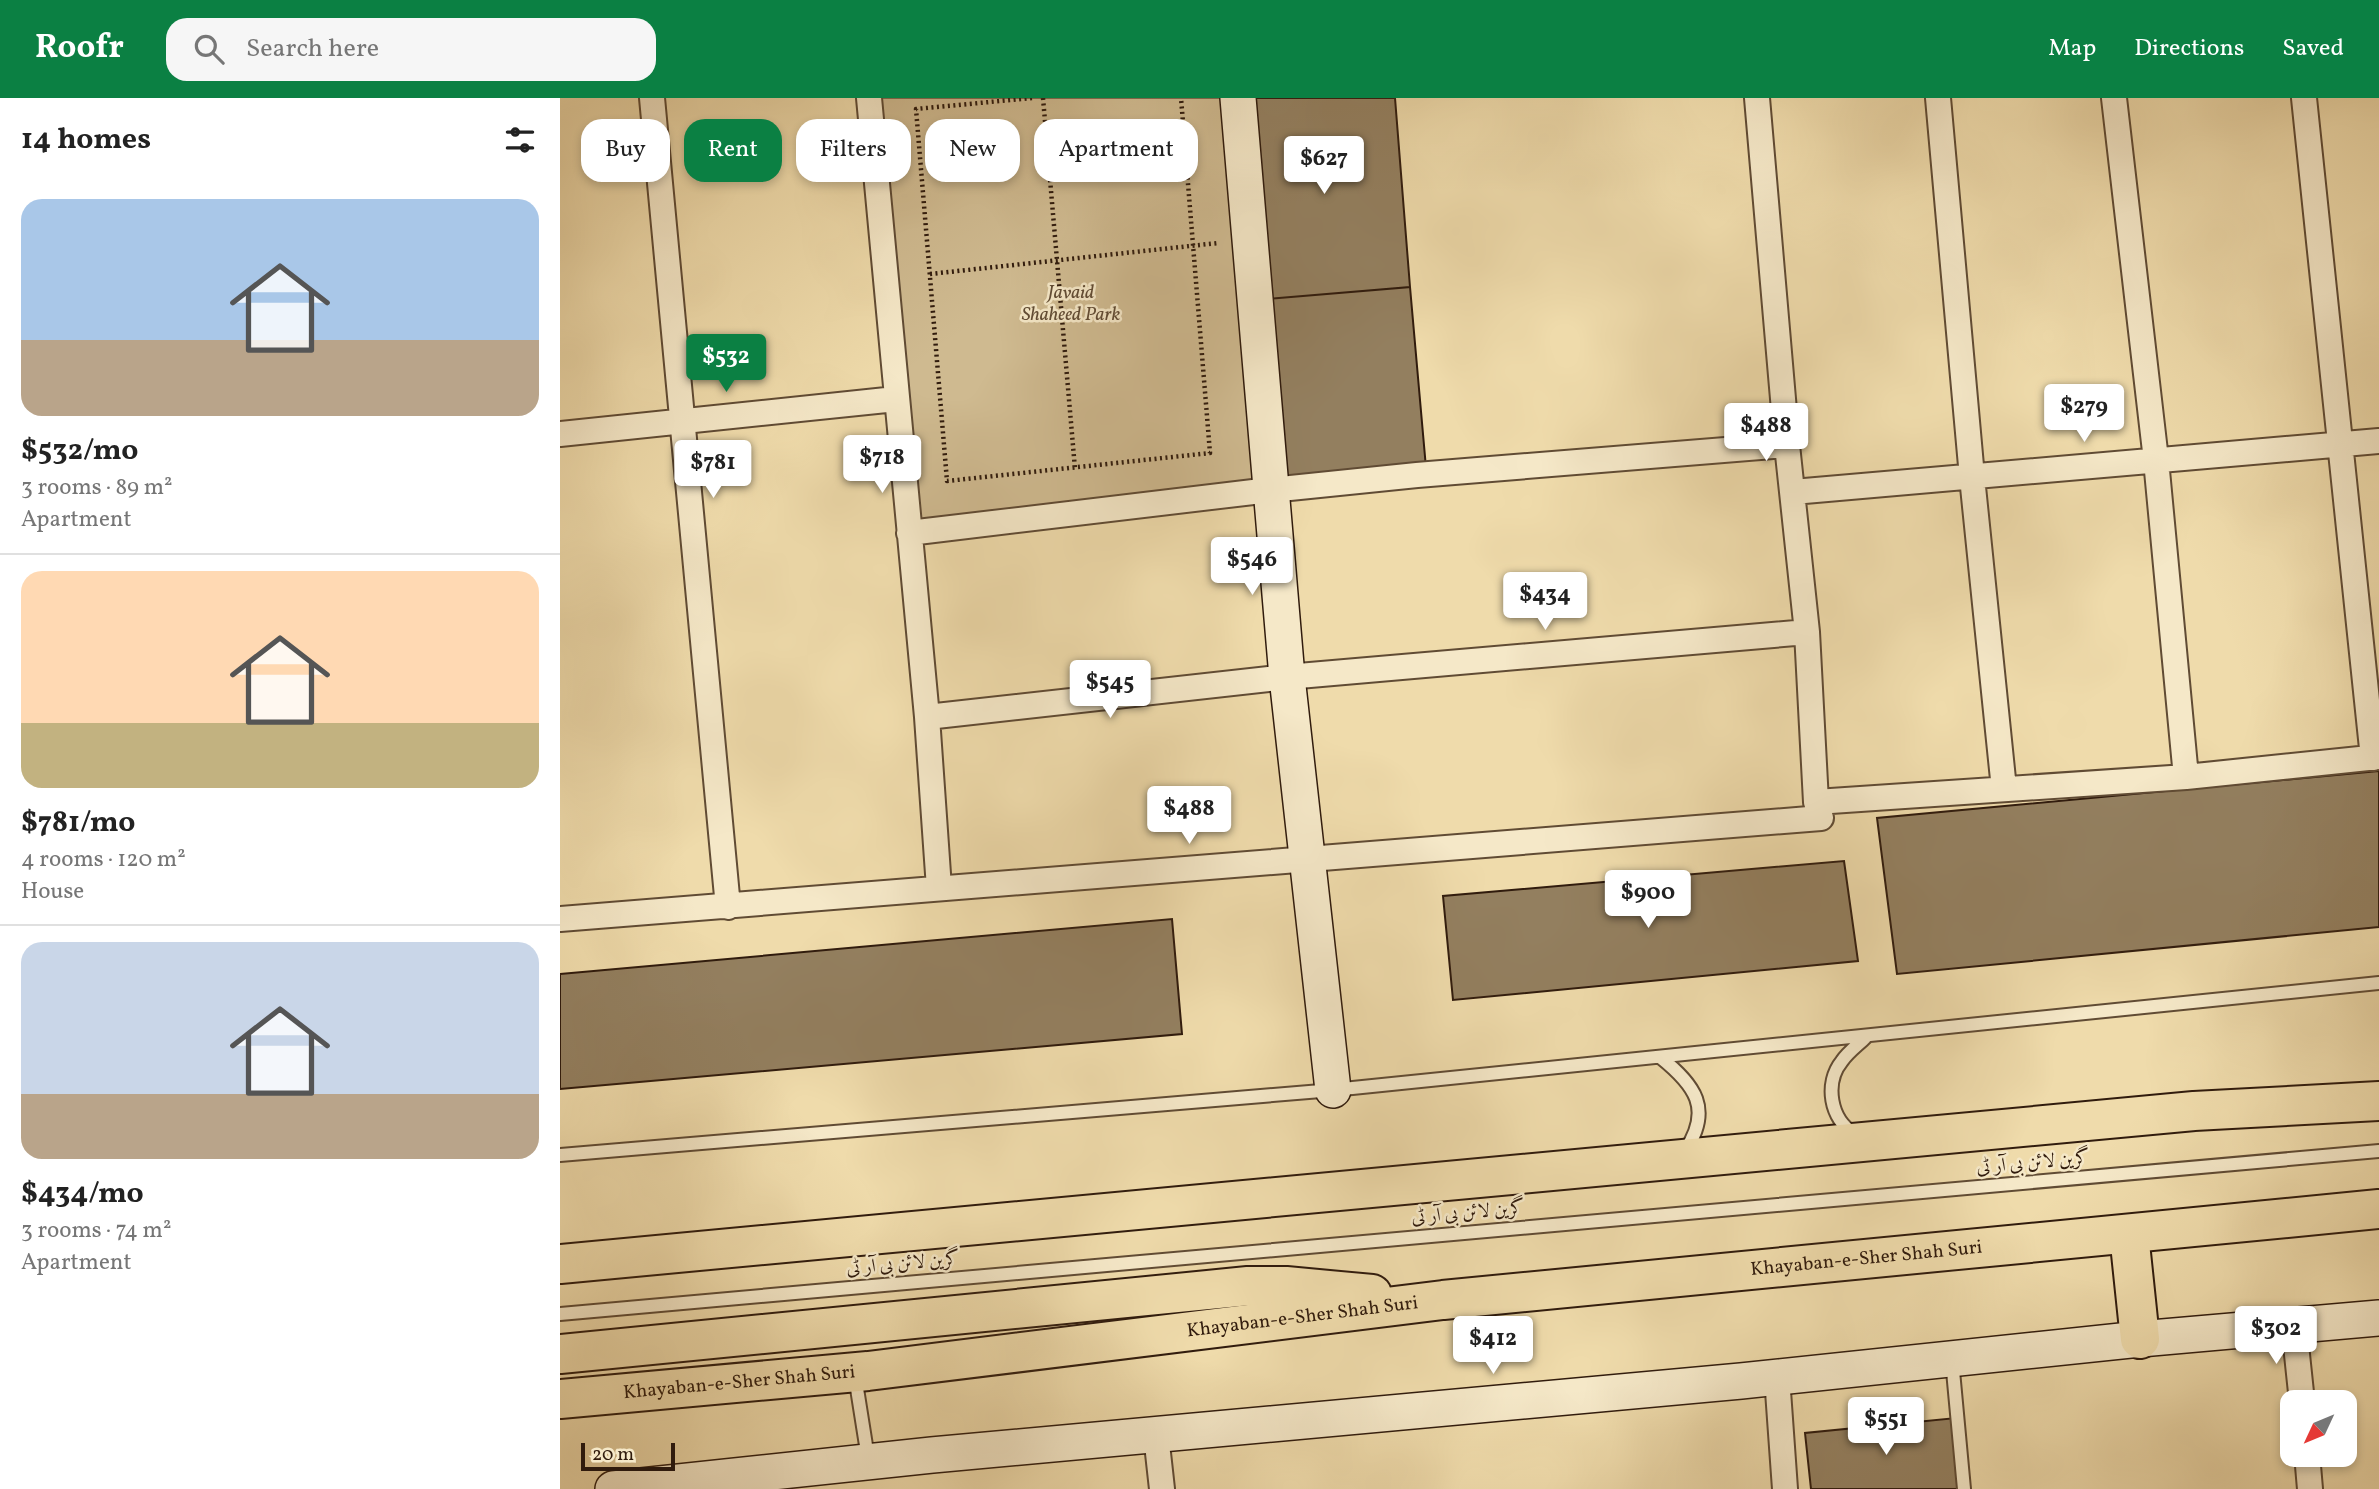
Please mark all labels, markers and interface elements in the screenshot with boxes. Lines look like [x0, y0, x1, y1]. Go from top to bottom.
search box [166, 18, 656, 81]
text: Roofr [35, 26, 124, 72]
icon: search [190, 30, 228, 68]
text: Search here [246, 31, 379, 67]
text: Map [2048, 32, 2096, 66]
text: Directions [2134, 32, 2244, 66]
text: Saved [2282, 32, 2344, 66]
text: 14 homes [21, 119, 151, 161]
chip: Buy [581, 119, 670, 182]
chip: Rent [684, 119, 782, 182]
chip: Filters [796, 119, 911, 182]
chip: New [925, 119, 1020, 182]
chip: Apartment [1034, 119, 1198, 182]
icon: filters [501, 121, 539, 159]
pin: $627 [1283, 136, 1365, 196]
text: $627 [1300, 143, 1348, 175]
icon: home [217, 245, 343, 371]
park label: Javaid Shaheed Park [1022, 280, 1121, 328]
pin: $532 [685, 334, 767, 394]
text: $532 [702, 341, 750, 373]
pin: $279 [2043, 384, 2125, 444]
text: $279 [2060, 391, 2108, 423]
pin: $488 [1725, 404, 1807, 463]
text: $488 [1740, 410, 1792, 442]
text: $532/mo [21, 430, 138, 472]
pin: $718 [841, 436, 923, 495]
pin: $781 [672, 440, 754, 500]
text: $718 [859, 442, 905, 474]
text: $781 [690, 447, 736, 479]
text: 3 rooms · 89 m² [21, 472, 173, 504]
text: Apartment [21, 504, 132, 536]
pin: $546 [1211, 538, 1293, 597]
text: $546 [1227, 544, 1277, 576]
pin: $434 [1504, 573, 1586, 632]
text: $434 [1519, 579, 1571, 611]
icon: home [217, 617, 343, 743]
pin: $545 [1069, 660, 1151, 720]
text: $545 [1086, 667, 1134, 699]
pin: $488 [1148, 786, 1230, 846]
text: $488 [1163, 793, 1215, 825]
text: $781/mo [21, 802, 135, 844]
text: 4 rooms · 120 m² [21, 844, 186, 876]
pin: $900 [1607, 870, 1689, 930]
text: House [21, 876, 84, 908]
text: $900 [1621, 877, 1675, 909]
icon: home [217, 988, 343, 1114]
street label: گرین لائن بی آر ٹی [1975, 1144, 2091, 1181]
text: $434/mo [21, 1173, 144, 1215]
street label: گرین لائن بی آر ٹی [1410, 1194, 1526, 1231]
text: 3 rooms · 74 m² [21, 1215, 171, 1247]
street label: Khayaban-e-Sher Shah Suri [1749, 1235, 1984, 1283]
street label: گرین لائن بی آر ٹی [845, 1245, 961, 1282]
text: Apartment [21, 1247, 132, 1279]
street label: Khayaban-e-Sher Shah Suri [1185, 1290, 1420, 1345]
pin: $302 [2235, 1306, 2317, 1366]
text: $302 [2251, 1313, 2301, 1345]
pin: $412 [1452, 1316, 1534, 1376]
text: $412 [1469, 1323, 1517, 1355]
street label: Khayaban-e-Sher Shah Suri [622, 1359, 857, 1406]
north arrow [2280, 1390, 2357, 1466]
map controls [2280, 1390, 2357, 1467]
pin: $551 [1845, 1398, 1927, 1457]
text: $551 [1864, 1404, 1908, 1436]
scale bar [581, 1440, 676, 1472]
text: 20 m [592, 1442, 634, 1468]

